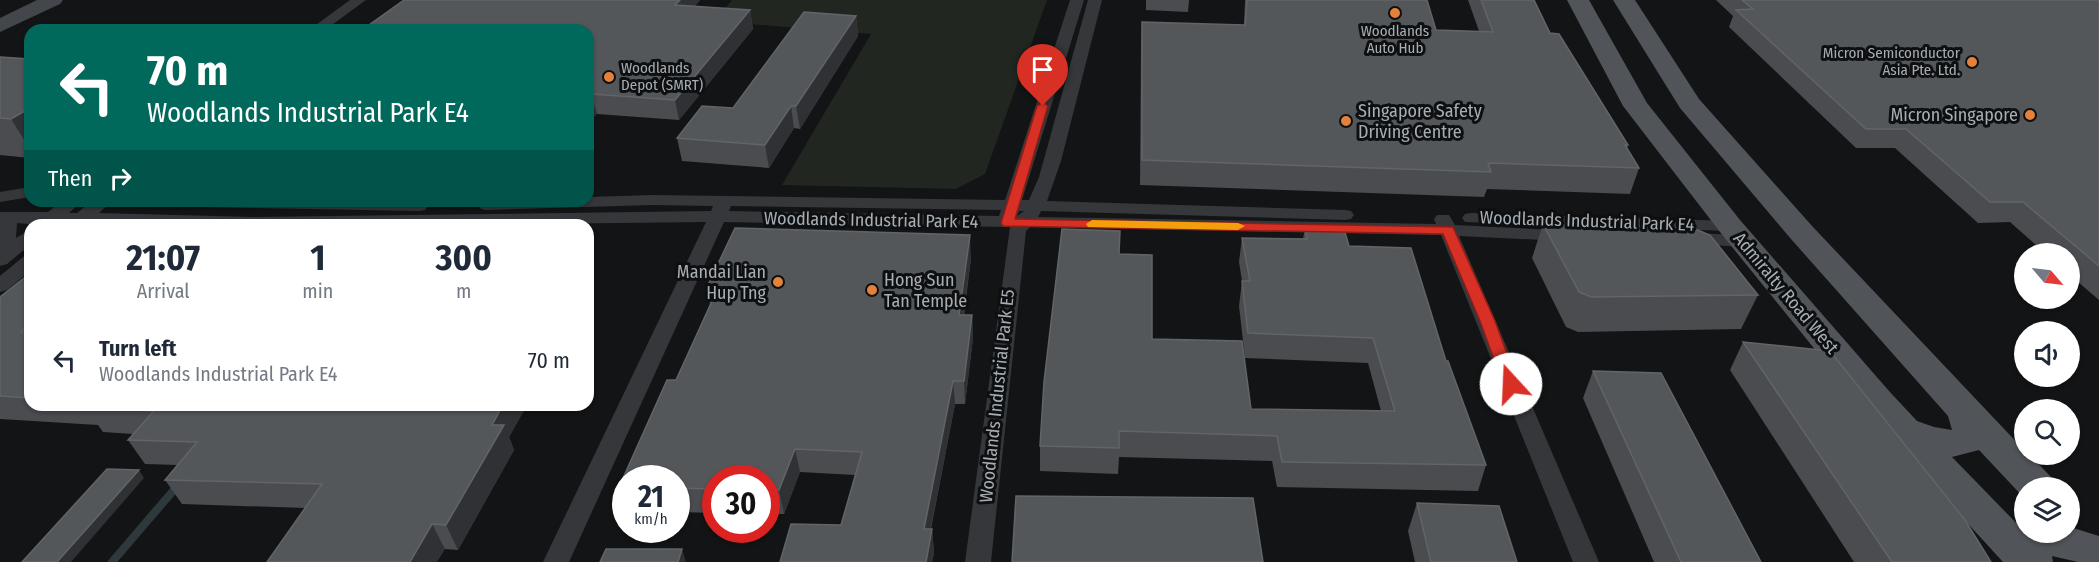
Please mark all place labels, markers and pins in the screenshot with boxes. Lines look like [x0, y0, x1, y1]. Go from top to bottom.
marker: Woodlands Auto Hub [1388, 6, 1402, 20]
place label: Woodlands Auto Hub [1361, 22, 1429, 57]
pin [1017, 44, 1068, 106]
place label: Micron Semiconductor Asia Pte. Ltd. [1823, 44, 1961, 79]
marker: Micron Semiconductor Asia Pte. Ltd. [1965, 55, 1979, 69]
place label: Woodlands Depot (SMRT) [621, 59, 703, 94]
marker: Woodlands Depot (SMRT) [602, 70, 616, 84]
place label: Singapore Safety Driving Centre [1358, 100, 1482, 143]
place label: Micron Singapore [1890, 104, 2018, 126]
marker: Micron Singapore [2023, 108, 2037, 122]
marker: Singapore Safety Driving Centre [1339, 114, 1353, 128]
place label: Mandai Lian Hup Tng [677, 261, 767, 304]
place label: Hong Sun Tan Temple [884, 269, 967, 312]
marker: Mandai Lian Hup Tng [771, 275, 785, 289]
marker: Hong Sun Tan Temple [865, 283, 879, 297]

